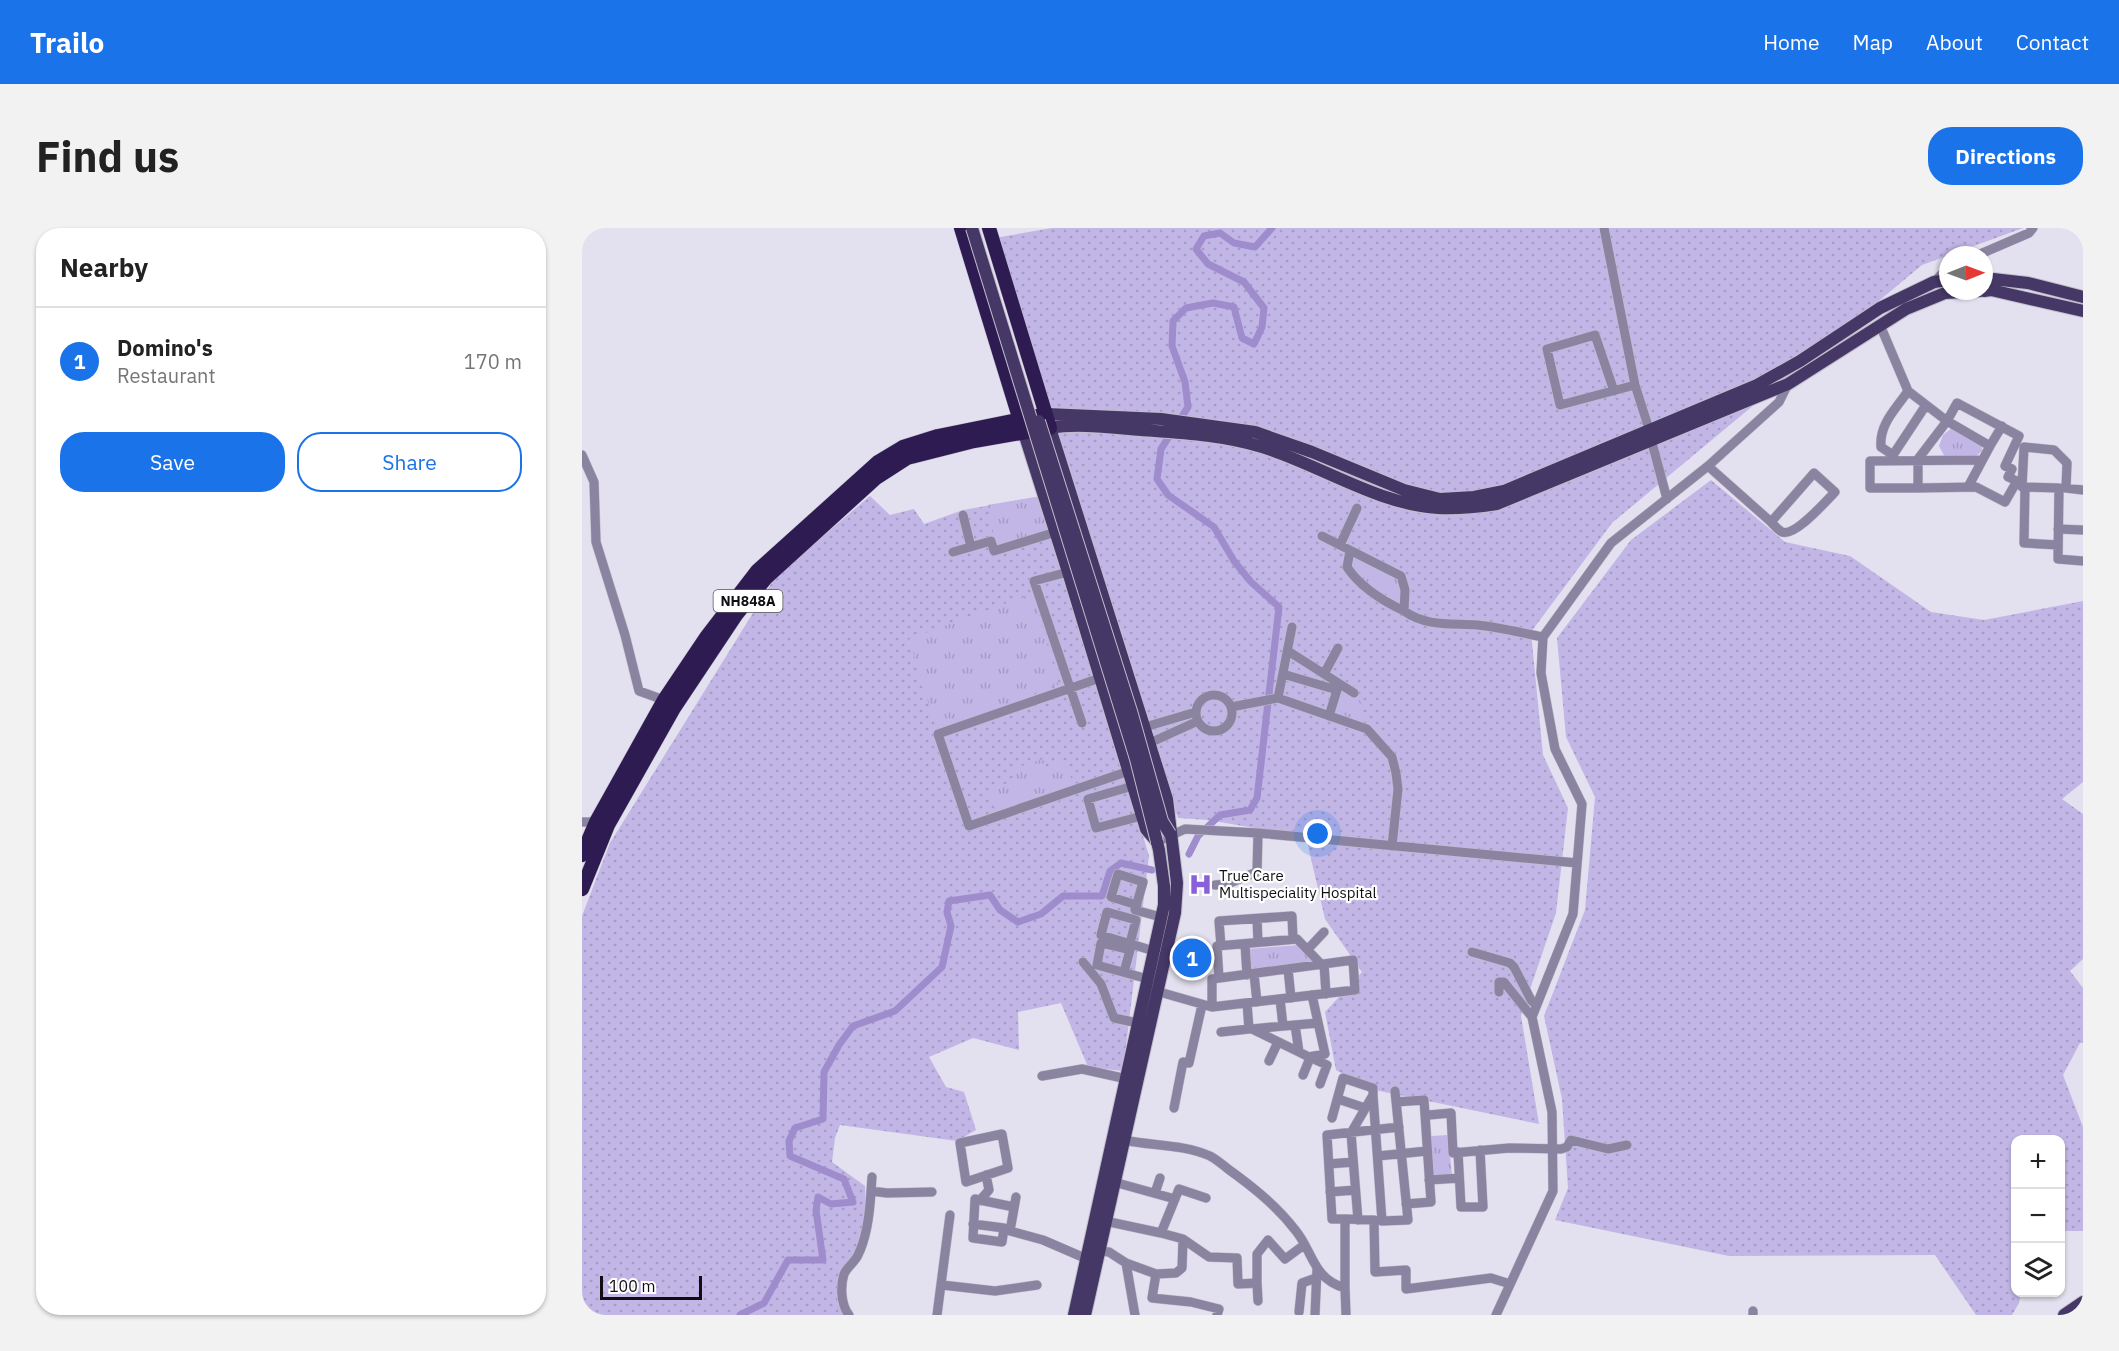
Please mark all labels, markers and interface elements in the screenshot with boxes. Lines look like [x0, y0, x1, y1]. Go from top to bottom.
text: Trailo [30, 24, 104, 61]
text: Home [1763, 28, 1820, 56]
text: Map [1853, 28, 1893, 56]
text: About [1926, 28, 1983, 56]
text: Contact [2016, 28, 2089, 56]
button: Directions [1928, 127, 2083, 185]
text: Find us [36, 129, 179, 184]
north arrow [1939, 246, 1993, 300]
text: Nearby [60, 250, 148, 284]
text: Domino's [117, 333, 213, 362]
text: 1 [74, 348, 86, 375]
text: 170 m [464, 348, 522, 375]
text: Restaurant [117, 362, 215, 389]
button: Save [60, 432, 285, 492]
button: Share [297, 432, 522, 492]
road number: NH848A [714, 590, 783, 612]
your location [1303, 819, 1332, 848]
place label: True Care Multispeciality Hospital [1219, 866, 1377, 902]
hospital icon: True Care Multispeciality Hospital [1188, 872, 1214, 898]
pin: 1 [1172, 936, 1212, 980]
map controls [2011, 1135, 2065, 1297]
button: + [2011, 1135, 2065, 1189]
button: − [2011, 1189, 2065, 1243]
button: layers [2011, 1243, 2065, 1297]
scale bar [600, 1273, 702, 1300]
text: 100 m [609, 1276, 656, 1296]

